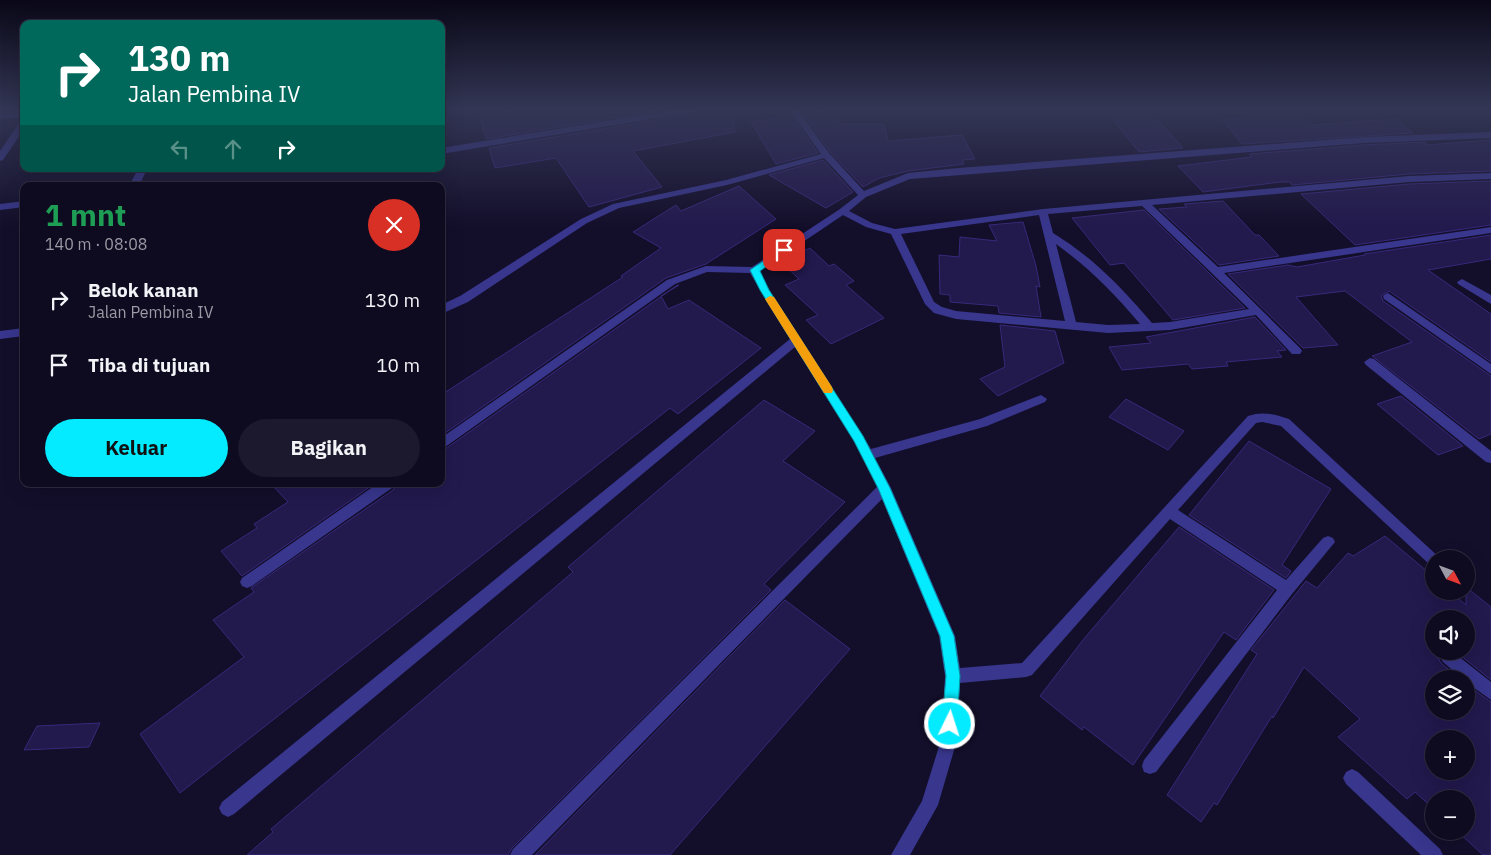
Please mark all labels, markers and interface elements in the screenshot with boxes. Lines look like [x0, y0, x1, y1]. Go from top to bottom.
text: 130 m [128, 35, 231, 81]
icon: right [45, 40, 110, 105]
text: Jalan Pembina IV [128, 79, 300, 108]
icon: left [166, 135, 194, 163]
icon: ahead [219, 135, 247, 163]
icon: right [272, 135, 300, 163]
text: 1 mnt [45, 195, 126, 234]
button: close [368, 199, 420, 251]
pin [763, 229, 805, 271]
text: 140 m · 08:08 [45, 234, 147, 254]
icon: arrive [770, 236, 798, 264]
text: Belok kanan [88, 278, 199, 302]
icon: right [45, 286, 73, 314]
text: 130 m [365, 288, 420, 312]
text: Jalan Pembina IV [88, 302, 213, 322]
icon: arrive [45, 351, 73, 379]
text: Tiba di tujuan [88, 353, 210, 377]
text: 10 m [376, 353, 420, 377]
button: Keluar [45, 419, 228, 477]
button: Bagikan [238, 419, 420, 477]
north arrow [1425, 550, 1475, 600]
map controls [1425, 550, 1475, 840]
button: sound [1425, 610, 1475, 660]
button: layers [1425, 670, 1475, 720]
position arrow [923, 697, 975, 749]
button: + [1425, 730, 1475, 780]
button: − [1425, 790, 1475, 840]

